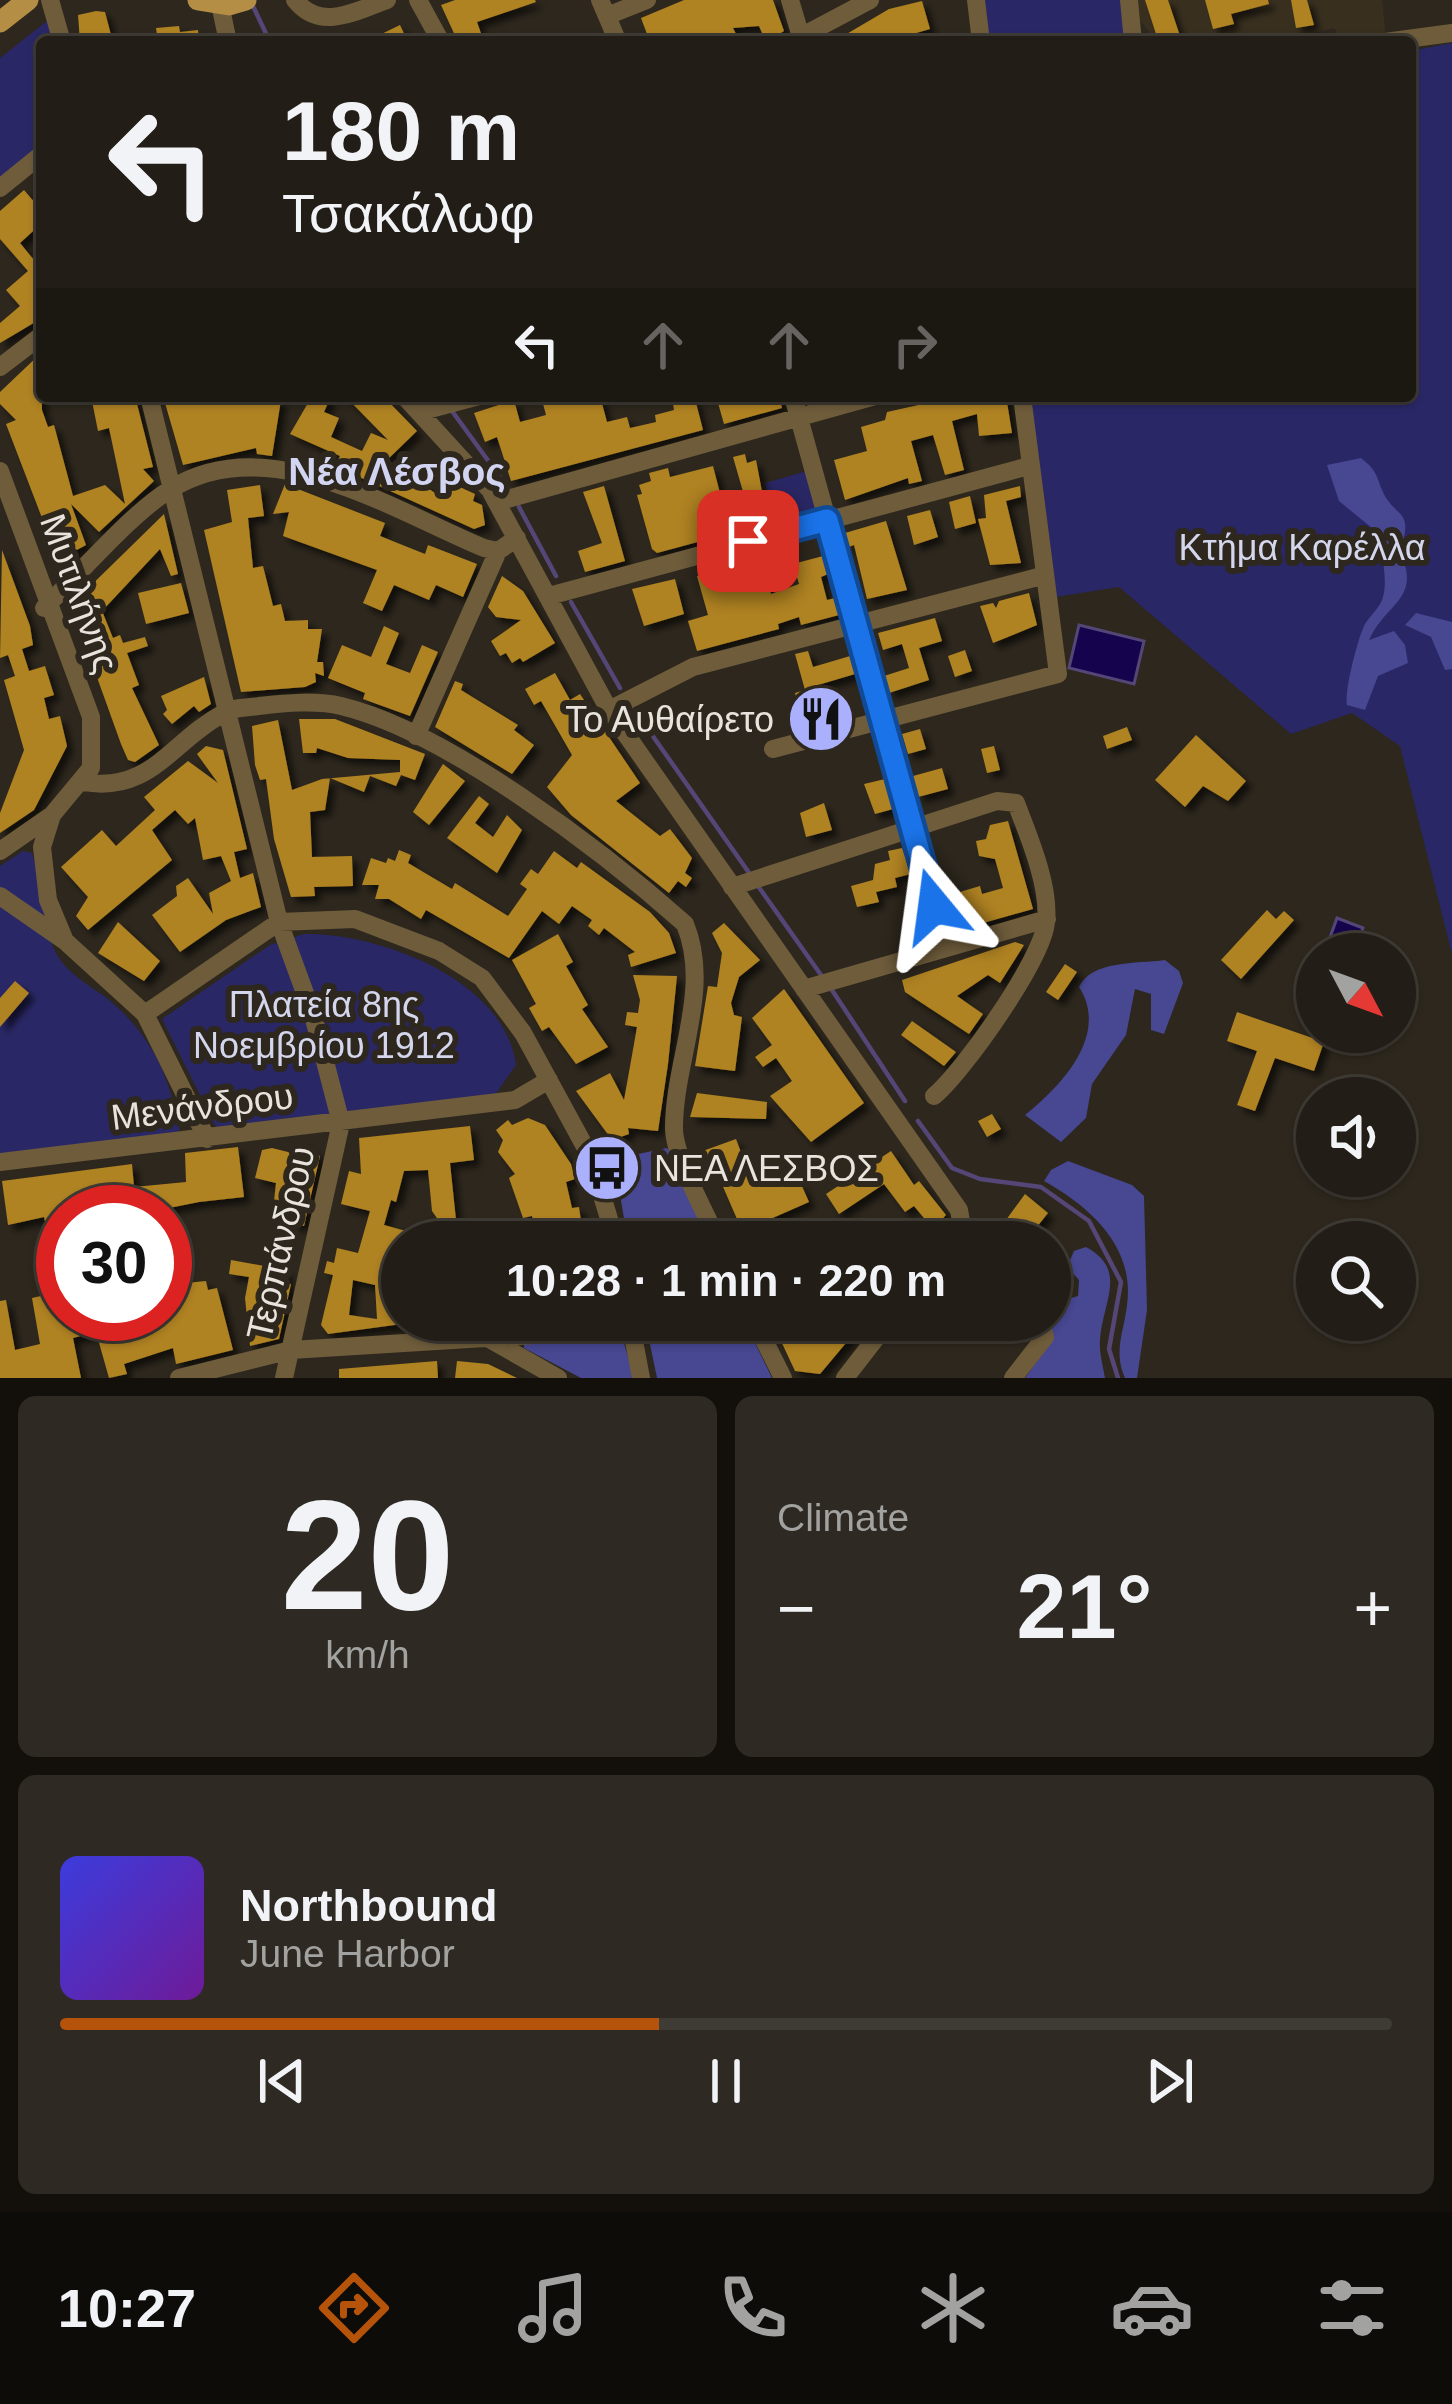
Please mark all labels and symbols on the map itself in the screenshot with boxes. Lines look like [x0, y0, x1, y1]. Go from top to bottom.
district label: Νέα Λέσβος [288, 450, 506, 493]
pin [697, 490, 799, 592]
street label: Μυτιλήνης [32, 508, 127, 678]
park label: Κτήμα Καρέλλα [1179, 527, 1426, 568]
restaurant icon: Το Αυθαίρετο [786, 684, 856, 754]
place label: Το Αυθαίρετο [565, 699, 774, 740]
position arrow [871, 843, 997, 969]
north arrow [1296, 933, 1416, 1053]
park label: Πλατεία 8ης Νοεμβρίου 1912 [193, 984, 455, 1066]
street label: Μενάνδρου [109, 1075, 295, 1138]
bus stop icon: ΝΕΑ ΛΕΣΒΟΣ [572, 1133, 642, 1203]
street label: Τερπάνδρου [238, 1142, 323, 1344]
place label: ΝΕΑ ΛΕΣΒΟΣ [654, 1148, 879, 1189]
speed limit sign: 30 [36, 1185, 192, 1341]

